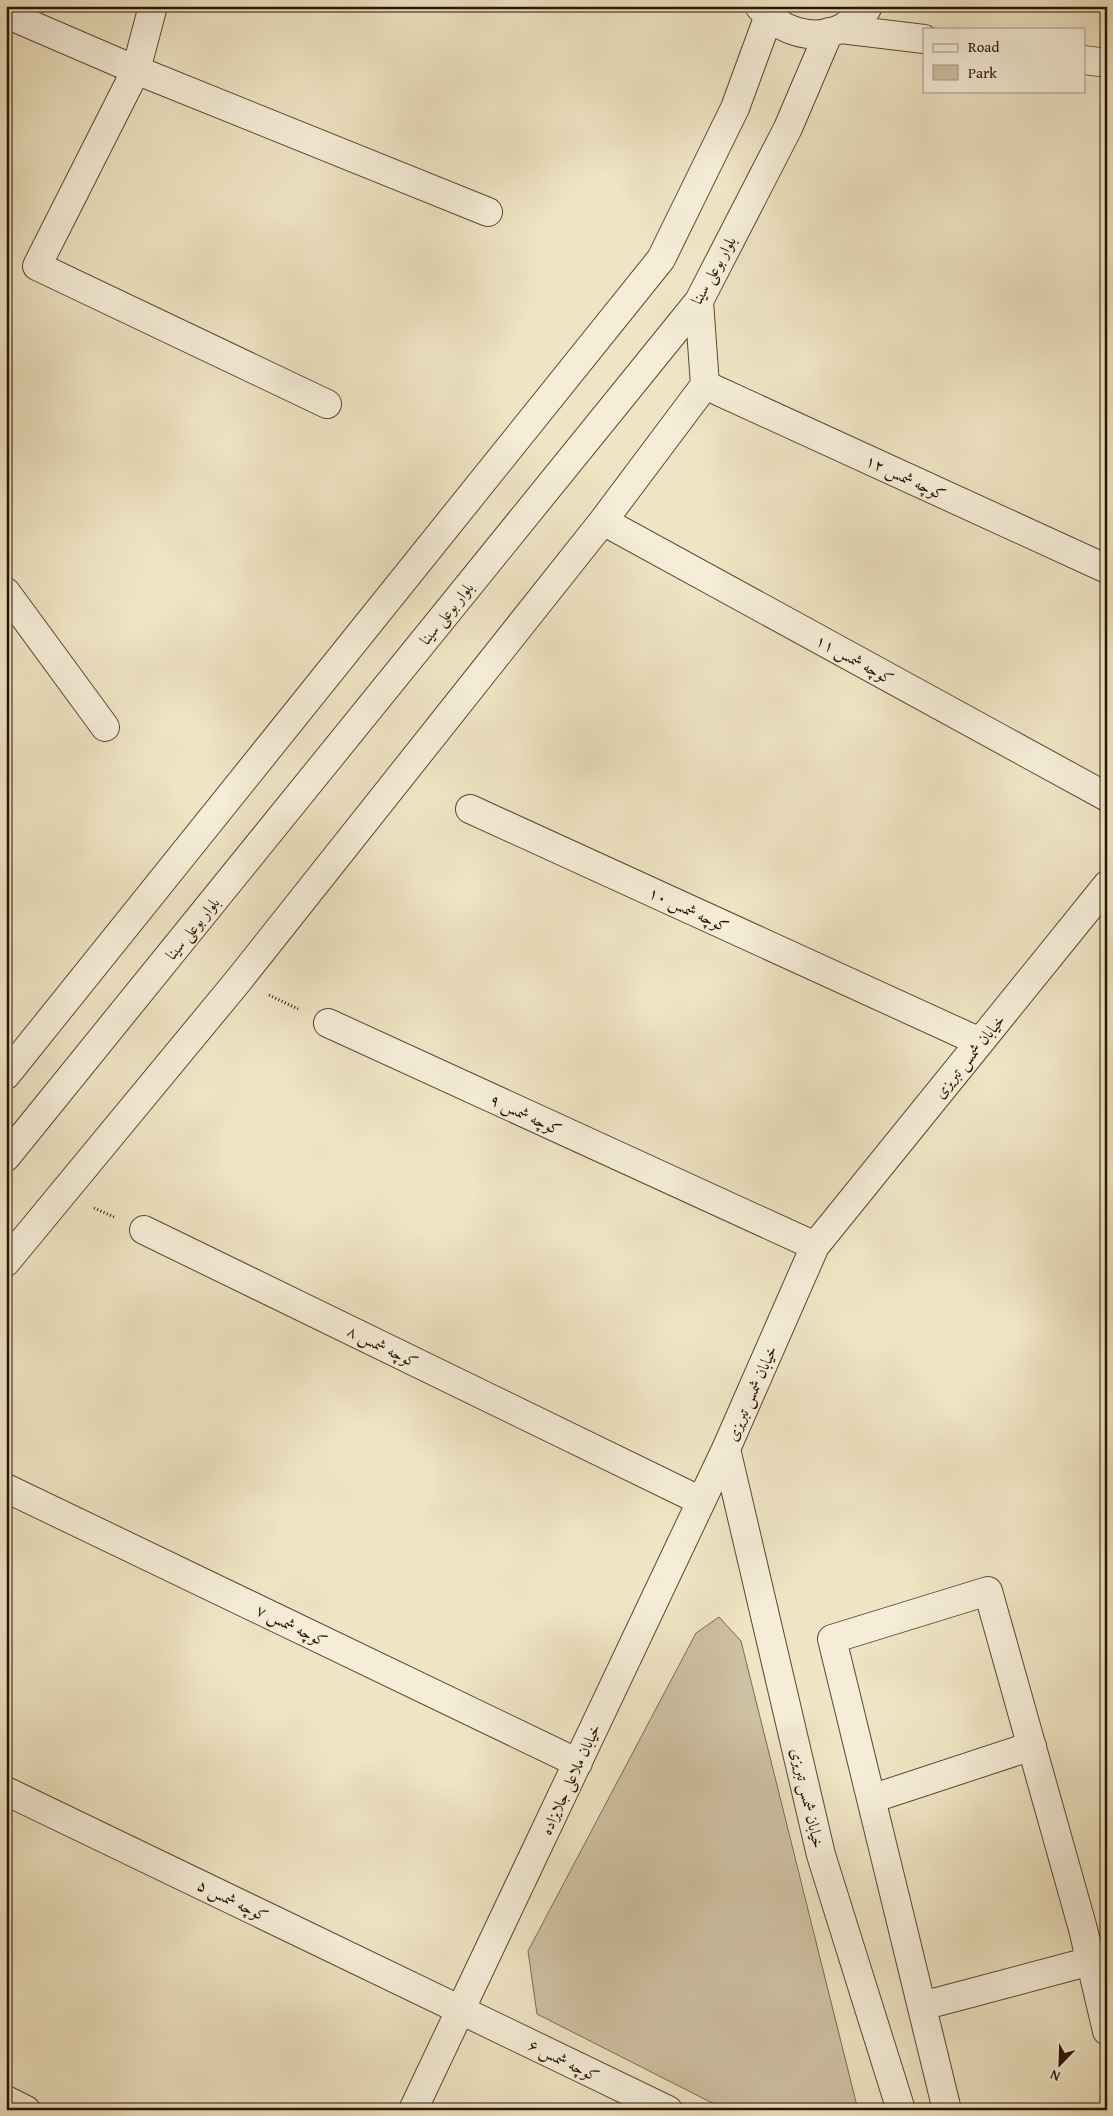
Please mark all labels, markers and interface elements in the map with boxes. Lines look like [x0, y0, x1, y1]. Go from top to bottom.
legend [923, 28, 1086, 92]
text: Road [968, 36, 999, 57]
text: Park [968, 62, 997, 83]
street label: بلوار بوعلی سینا [684, 231, 742, 309]
street label: کوچه شمس ۱۲ [862, 448, 950, 506]
street label: بلوار بوعلی سینا [413, 576, 479, 650]
street label: کوچه شمس ۱۱ [812, 628, 898, 690]
street label: کوچه شمس ۱۰ [645, 880, 733, 938]
street label: بلوار بوعلی سینا [159, 891, 225, 965]
street label: خیابان شمس تبریزی [927, 1009, 1011, 1103]
street label: کوچه شمس ۹ [486, 1087, 566, 1141]
street label: کوچه شمس ۸ [343, 1318, 423, 1374]
street label: خیابان شمس تبریزی [719, 1341, 783, 1445]
street label: کوچه شمس ۷ [252, 1597, 332, 1653]
street label: خیابان ملاعلی جلایزاده [534, 1720, 606, 1838]
street label: خیابان شمس تبریزی [785, 1745, 831, 1851]
street label: کوچه شمس ۵ [193, 1872, 273, 1928]
street label: کوچه شمس ۶ [524, 2032, 604, 2088]
north arrow [1036, 2038, 1086, 2088]
text: N [1046, 2065, 1063, 2087]

